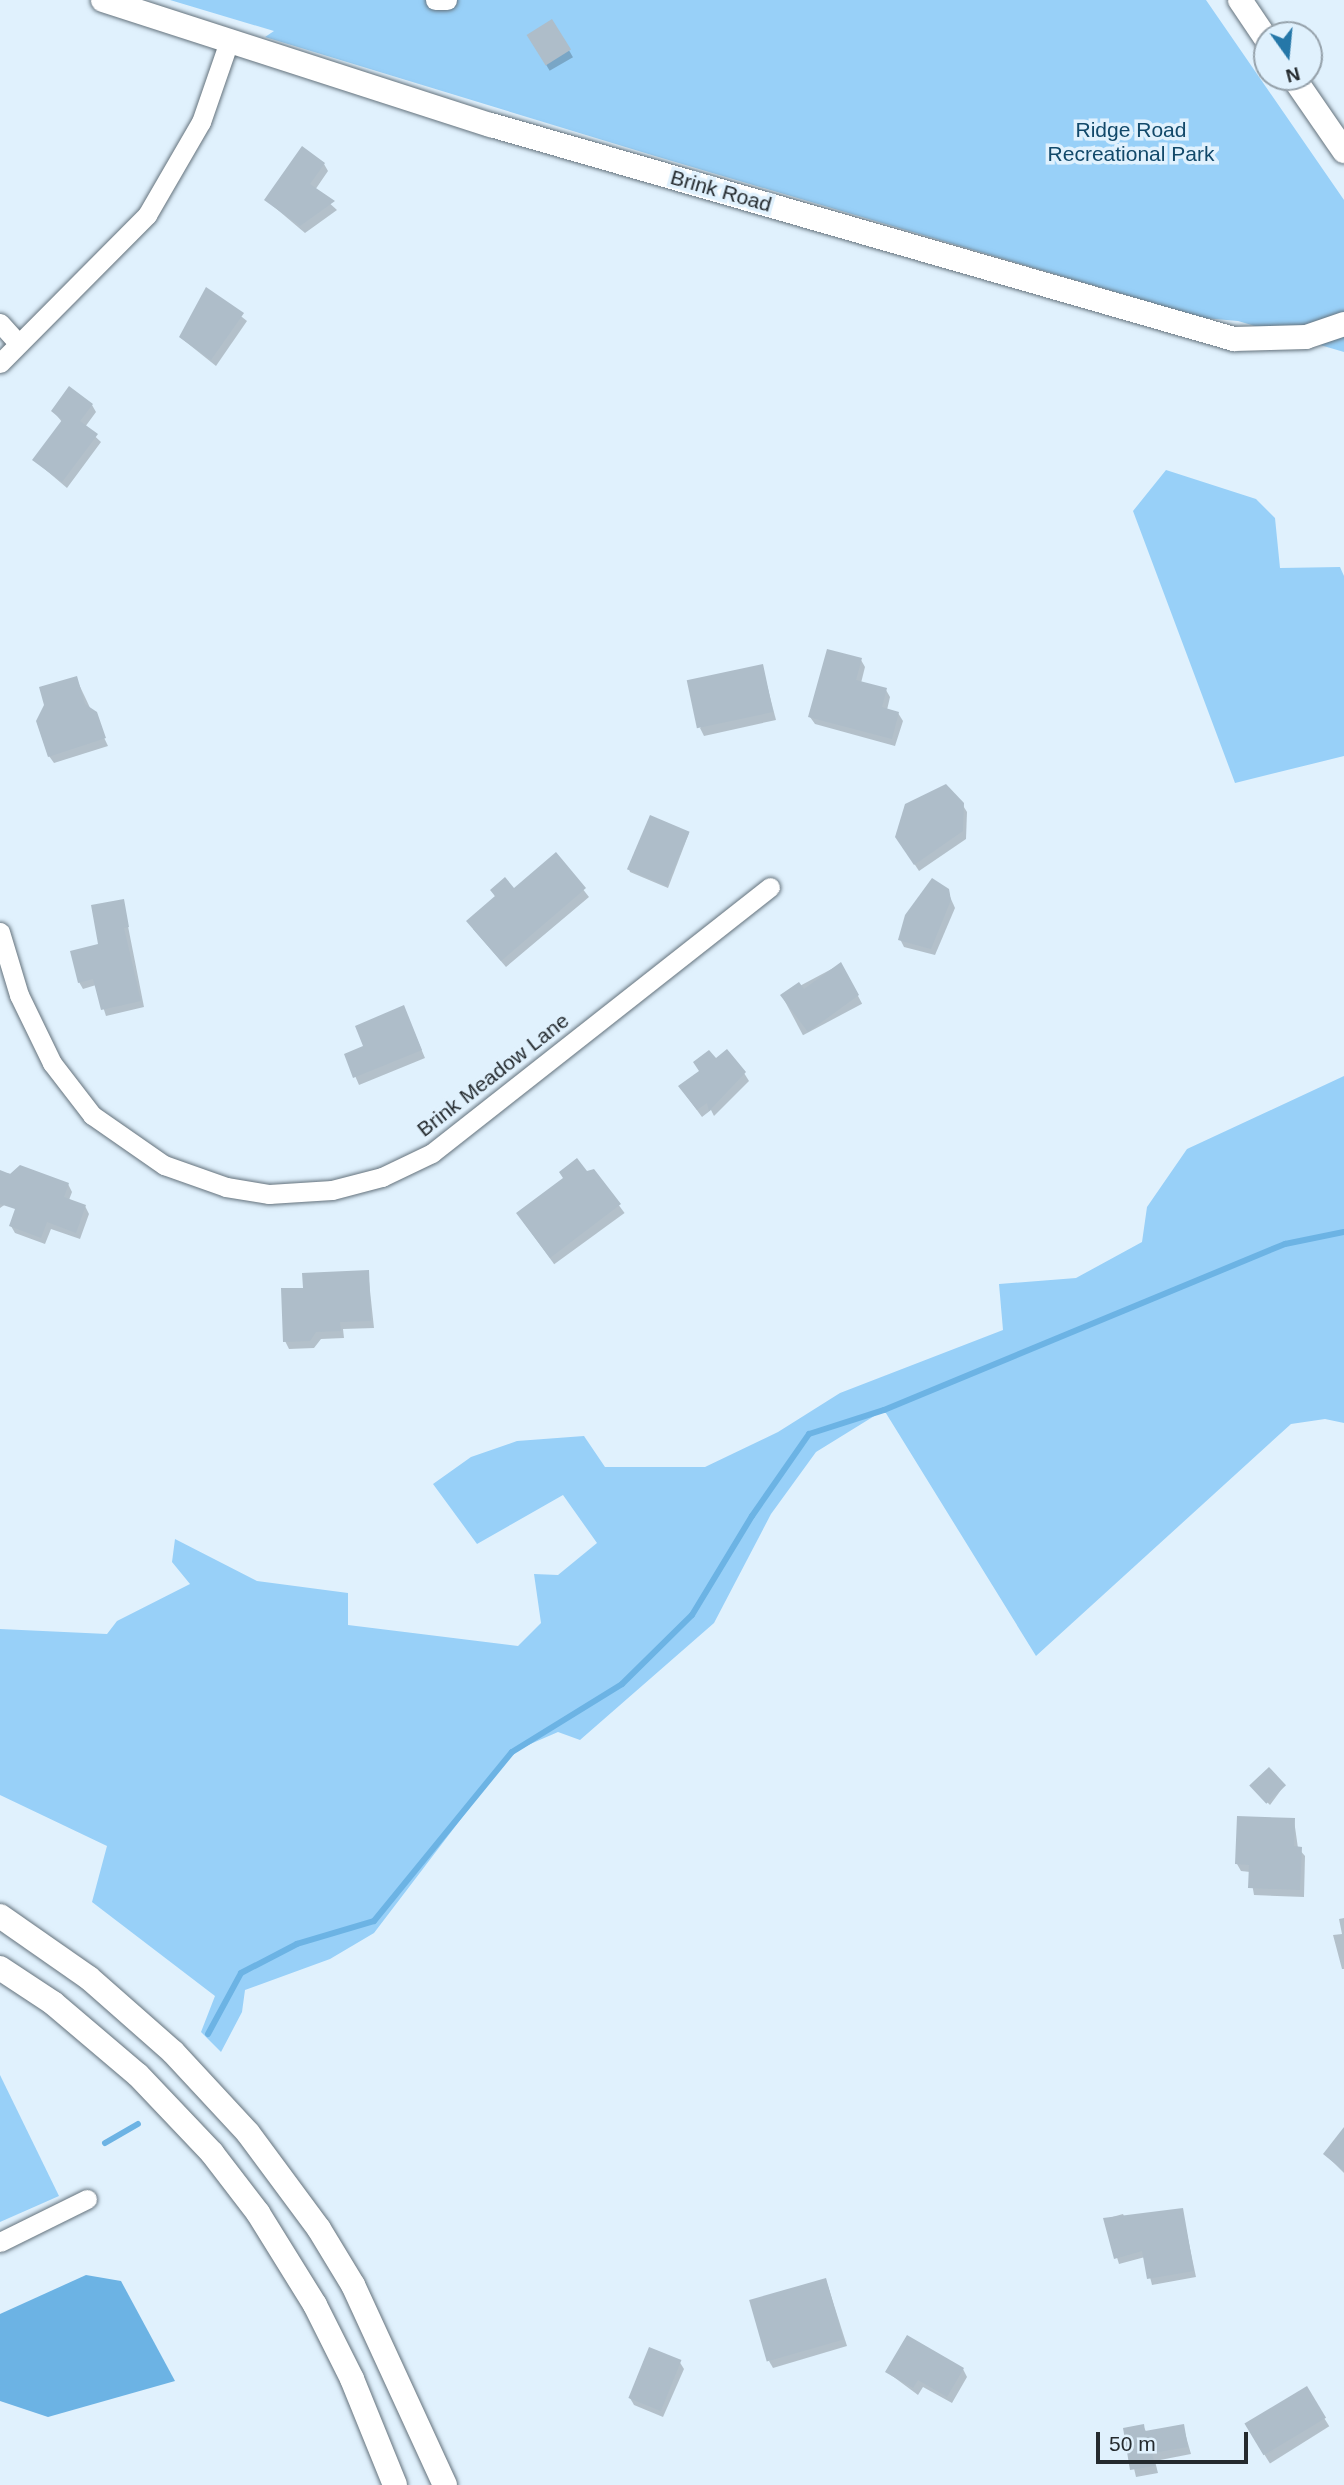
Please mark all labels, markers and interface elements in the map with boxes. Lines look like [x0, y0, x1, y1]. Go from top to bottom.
north arrow [1253, 21, 1323, 91]
text: N [1284, 63, 1302, 87]
park label: Ridge Road Recreational Park [1048, 117, 1214, 167]
street label: Brink Road [668, 165, 774, 217]
street label: Brink Meadow Lane [412, 1008, 574, 1142]
scale bar [1099, 2418, 1251, 2462]
text: 50 m [1109, 2432, 1156, 2455]

